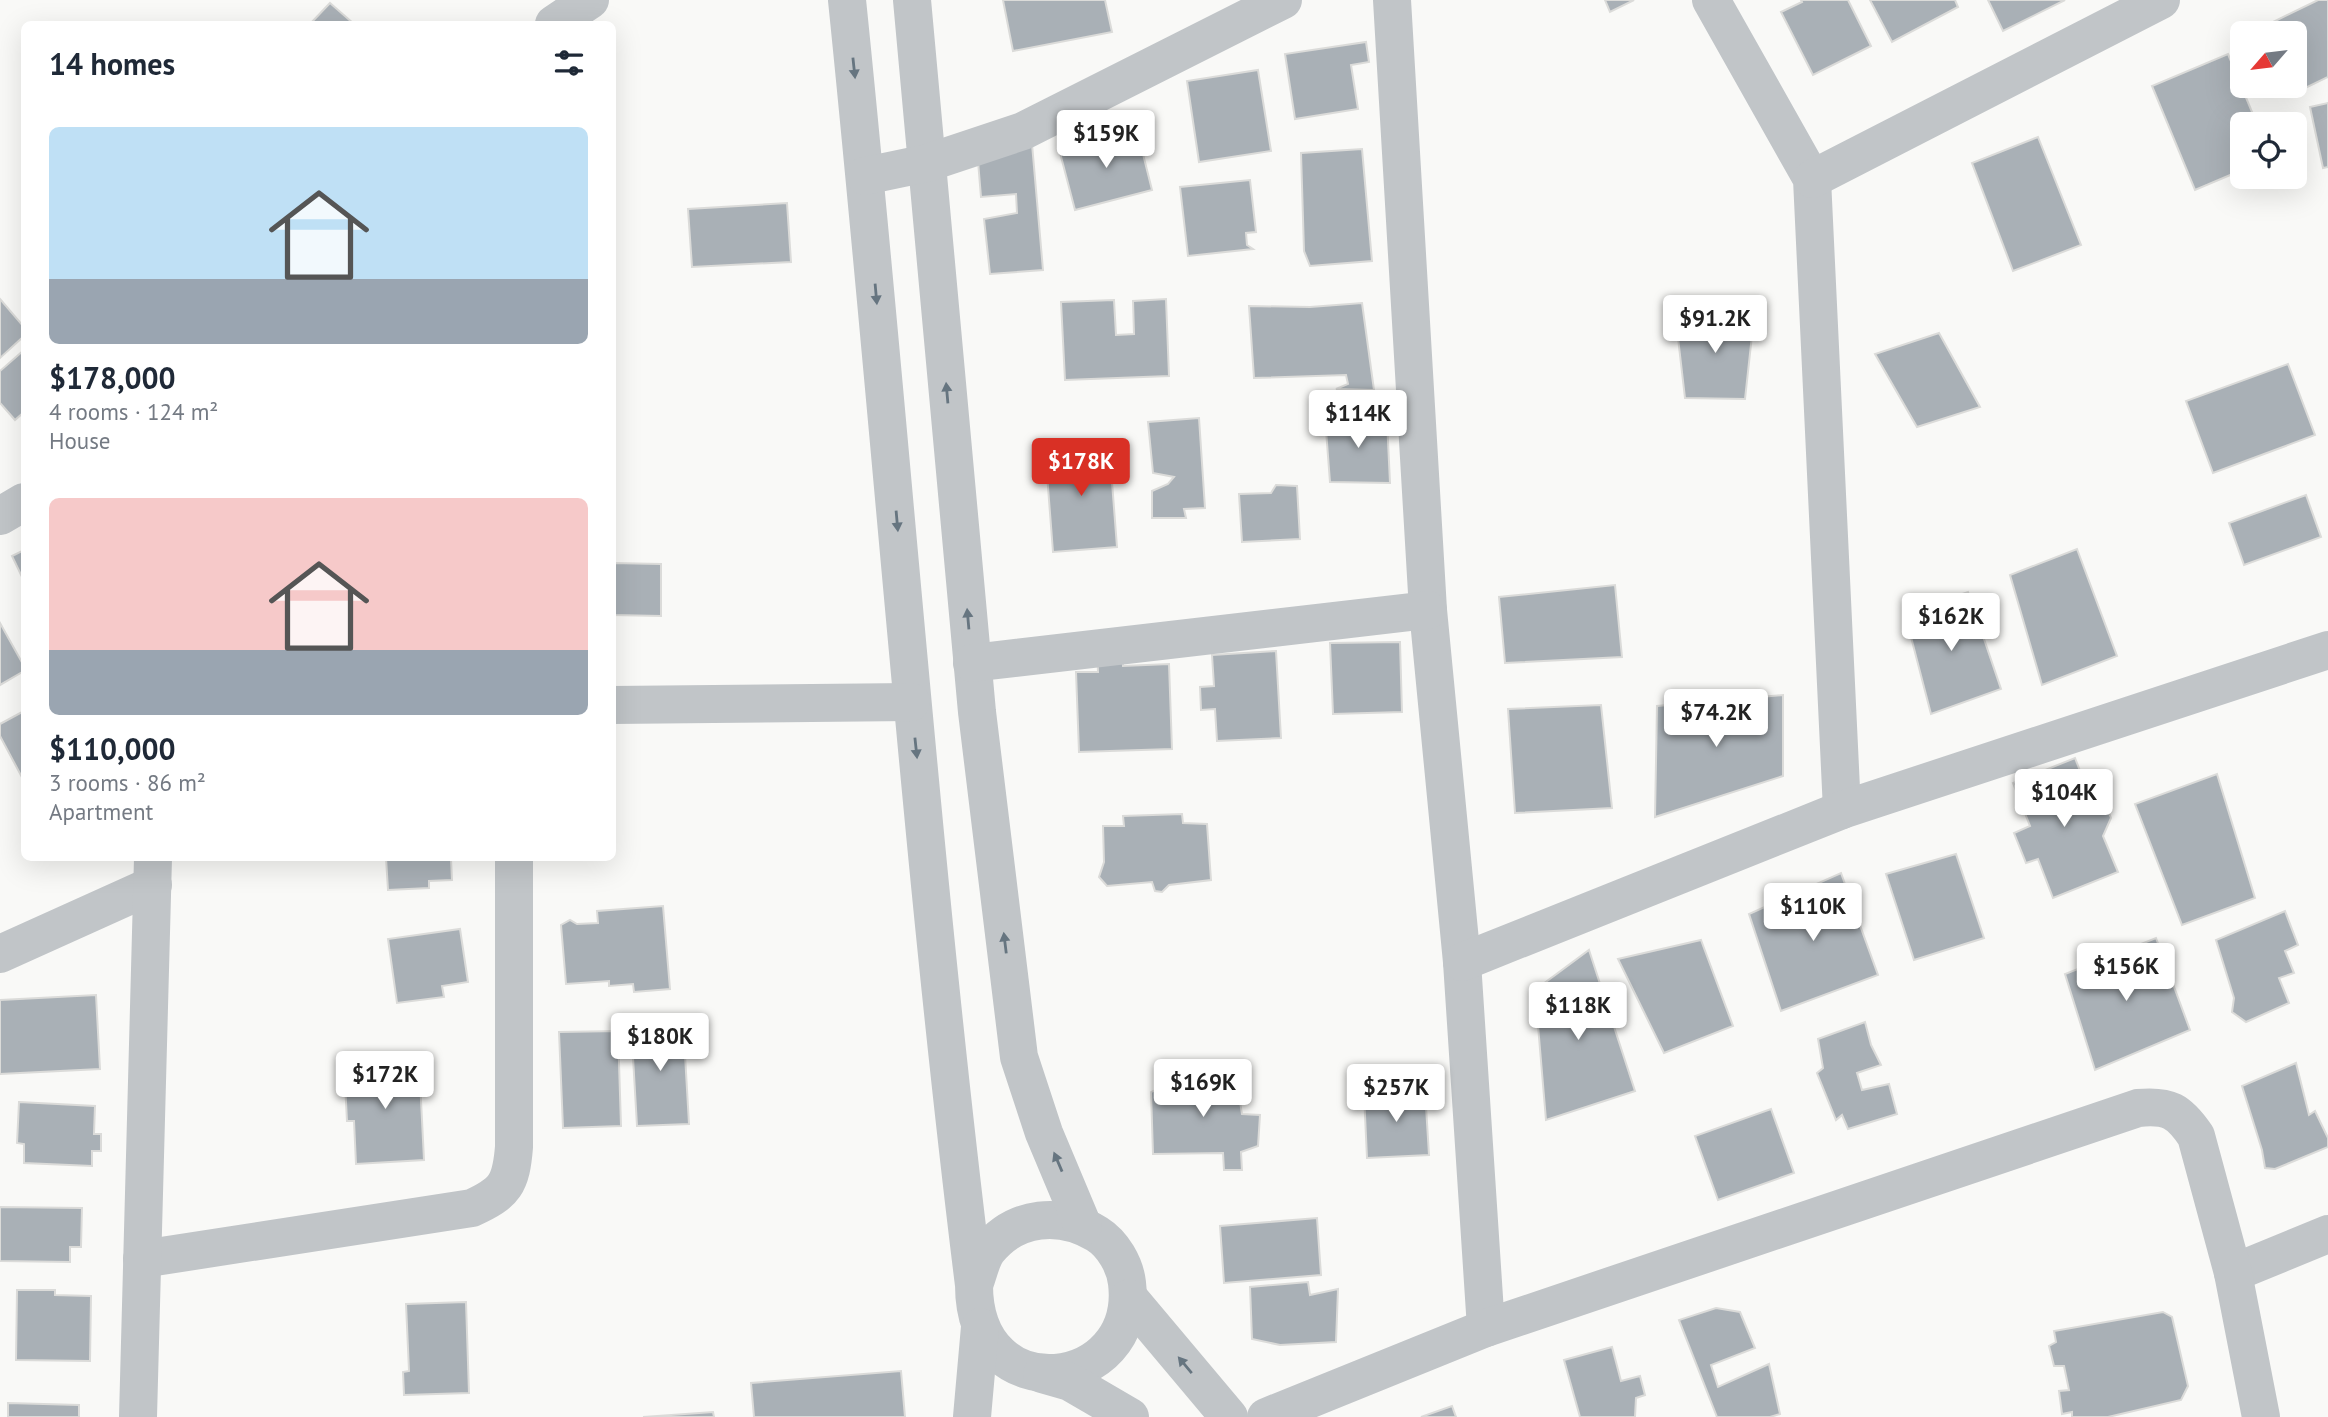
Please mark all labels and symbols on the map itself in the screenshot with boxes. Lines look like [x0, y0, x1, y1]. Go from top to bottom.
north arrow [2230, 21, 2306, 98]
one-way arrow [849, 57, 860, 79]
pin: $159K [1057, 110, 1155, 170]
one-way arrow [871, 284, 882, 306]
pin: $91.2K [1658, 296, 1772, 355]
one-way arrow [941, 382, 952, 404]
pin: $114K [1309, 391, 1407, 450]
pin: $178K [1032, 438, 1130, 498]
one-way arrow [891, 510, 902, 532]
pin: $162K [1902, 594, 2000, 653]
one-way arrow [962, 608, 973, 630]
pin: $74.2K [1659, 690, 1773, 749]
one-way arrow [910, 737, 921, 759]
pin: $104K [2015, 770, 2113, 829]
pin: $110K [1764, 884, 1862, 943]
one-way arrow [999, 932, 1010, 954]
pin: $156K [2077, 944, 2175, 1003]
pin: $118K [1529, 982, 1627, 1042]
pin: $180K [611, 1014, 709, 1073]
pin: $172K [336, 1052, 434, 1111]
pin: $169K [1154, 1060, 1252, 1119]
pin: $257K [1347, 1064, 1445, 1124]
one-way arrow [1052, 1152, 1063, 1173]
one-way arrow [1178, 1356, 1193, 1373]

